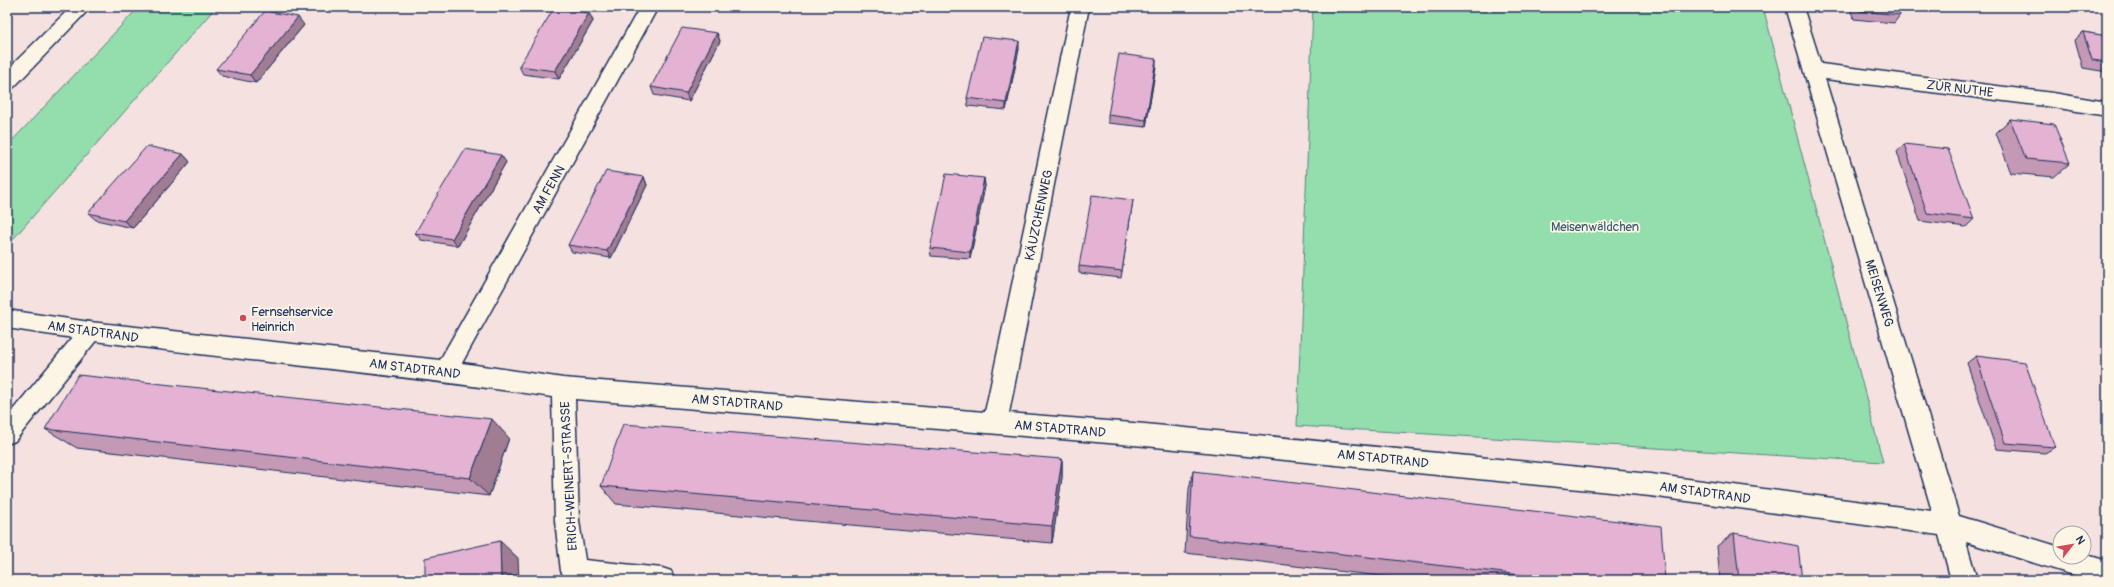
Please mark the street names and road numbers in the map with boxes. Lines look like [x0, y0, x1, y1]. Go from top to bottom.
street label: ZUR NUTHE [1925, 77, 1995, 101]
street label: AM FENN [529, 162, 569, 217]
street label: KÄUZCHENWEG [1022, 168, 1056, 262]
street label: MEISENWEG [1861, 258, 1897, 329]
street label: AM STADTRAND [46, 318, 139, 346]
street label: AM STADTRAND [368, 355, 461, 383]
street label: AM STADTRAND [691, 391, 783, 415]
street label: ERICH-WEINERT-STRASSE [557, 401, 581, 551]
street label: AM STADTRAND [1014, 417, 1106, 441]
street label: AM STADTRAND [1336, 446, 1429, 472]
street label: AM STADTRAND [1658, 479, 1751, 507]

